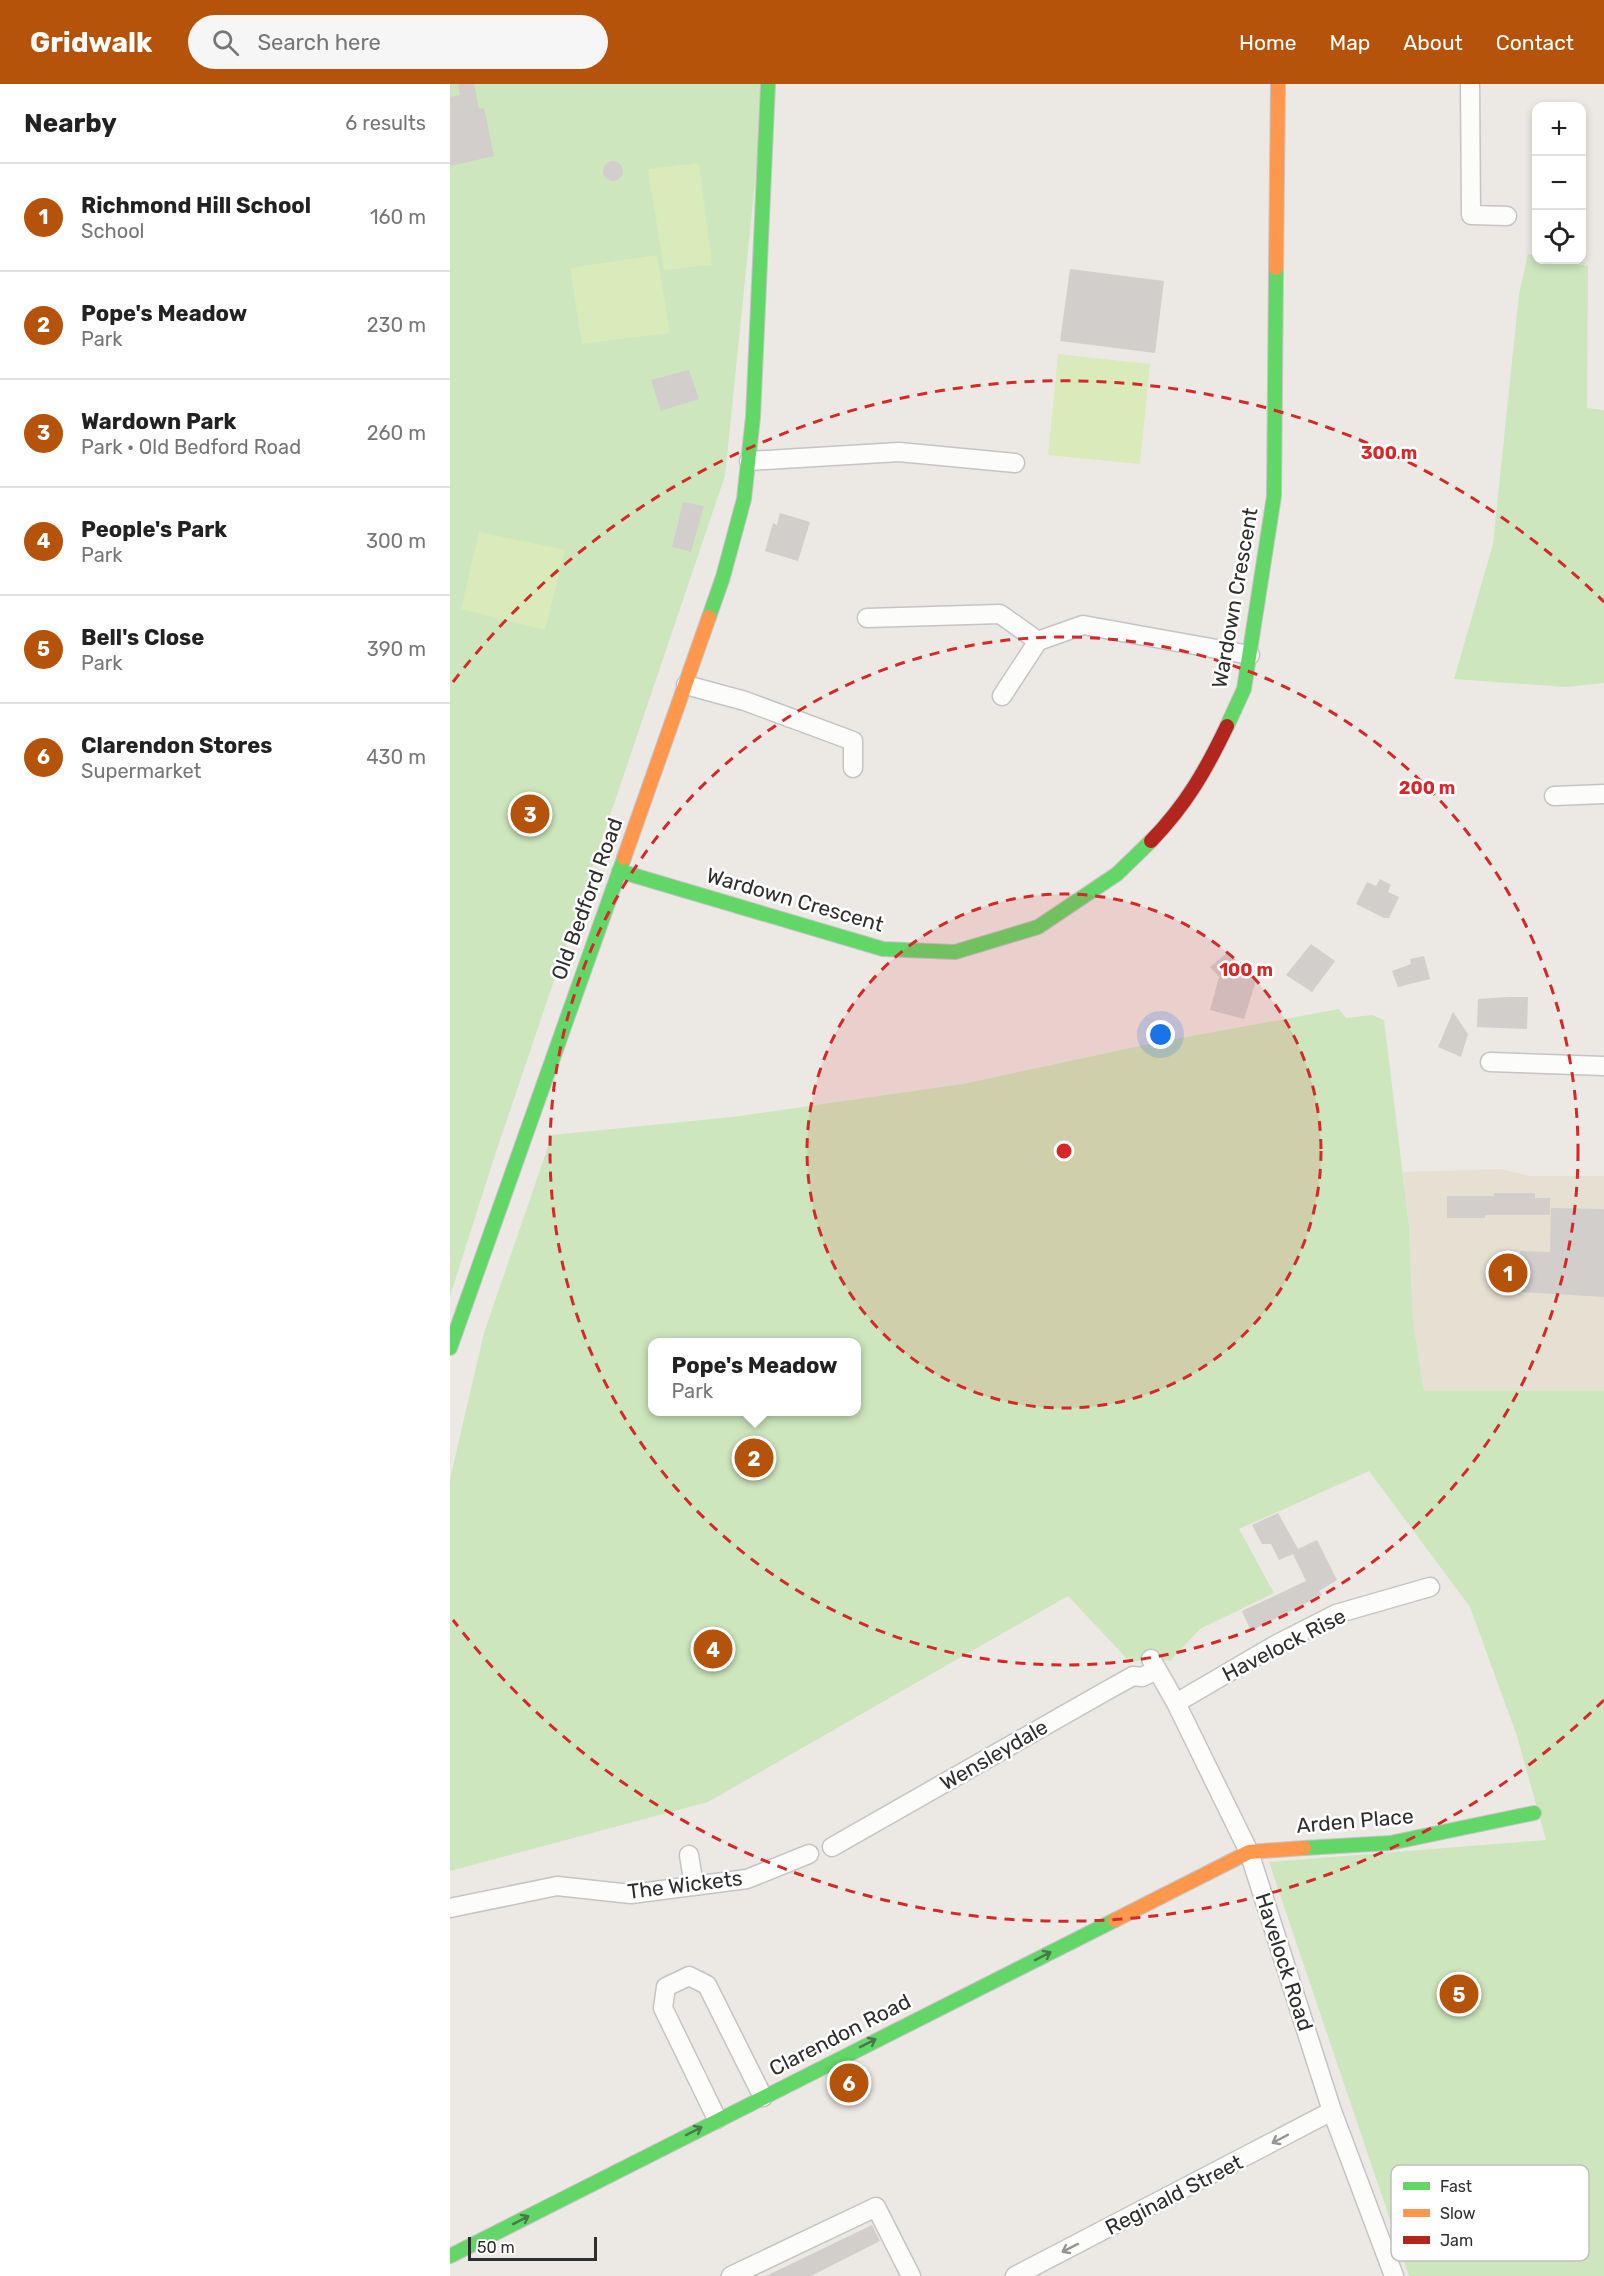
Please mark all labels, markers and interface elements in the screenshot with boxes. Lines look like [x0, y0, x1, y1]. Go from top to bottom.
search box [188, 15, 608, 69]
text: Gridwalk [30, 26, 152, 59]
icon: search [209, 26, 242, 59]
text: Search here [257, 29, 381, 56]
text: Home [1239, 30, 1296, 55]
text: Map [1329, 30, 1370, 55]
text: About [1403, 30, 1463, 55]
text: Contact [1496, 30, 1574, 55]
map controls [1532, 102, 1586, 264]
button: + [1532, 102, 1586, 156]
text: Nearby [24, 108, 117, 139]
text: 6 results [345, 111, 426, 135]
button: − [1532, 156, 1586, 210]
text: Richmond Hill School [81, 192, 311, 219]
text: 1 [39, 205, 48, 229]
text: 160 m [370, 205, 426, 229]
button: locate [1532, 210, 1586, 264]
text: School [81, 219, 144, 243]
text: Pope's Meadow [81, 300, 247, 327]
text: 2 [37, 313, 50, 337]
text: 230 m [367, 313, 426, 337]
text: Park [81, 327, 123, 351]
text: Wardown Park [81, 408, 236, 435]
text: 3 [37, 421, 50, 445]
text: 260 m [367, 421, 426, 445]
text: Park · Old Bedford Road [81, 435, 301, 459]
text: 300 m [1361, 442, 1417, 464]
street label: Wardown Crescent [1206, 506, 1263, 690]
text: People's Park [81, 516, 227, 543]
text: 4 [37, 529, 50, 553]
text: 300 m [366, 529, 426, 553]
text: Park [81, 543, 123, 567]
text: Bell's Close [81, 624, 204, 651]
text: 5 [37, 637, 50, 661]
text: 390 m [367, 637, 426, 661]
text: Park [81, 651, 123, 675]
text: Clarendon Stores [81, 732, 272, 759]
text: 6 [37, 745, 50, 769]
text: 430 m [366, 745, 426, 769]
text: Supermarket [81, 759, 201, 783]
text: 200 m [1399, 777, 1455, 799]
pin: 3 [510, 792, 550, 836]
street label: Old Bedford Road [546, 815, 627, 983]
street label: Wardown Crescent [704, 862, 887, 937]
text: 100 m [1219, 959, 1273, 981]
your location [1146, 1020, 1175, 1049]
centre of rings [1054, 1141, 1074, 1161]
pin: 1 [1488, 1250, 1528, 1296]
popup [648, 1338, 861, 1416]
text: Pope's Meadow [671, 1352, 838, 1379]
text: Park [671, 1379, 713, 1403]
pin: 2 [734, 1436, 774, 1480]
street label: Havelock Rise [1218, 1603, 1350, 1686]
pin: 4 [694, 1626, 732, 1672]
street label: Wensleydale [935, 1714, 1052, 1795]
street label: Arden Place [1295, 1803, 1415, 1838]
street label: The Wickets [626, 1865, 744, 1904]
street label: Havelock Road [1250, 1890, 1319, 2034]
one-way arrow [1033, 1950, 1051, 1961]
pin: 5 [1440, 1972, 1478, 2016]
street label: Clarendon Road [765, 1988, 915, 2081]
one-way arrow [859, 2037, 877, 2049]
pin: 6 [830, 2060, 868, 2106]
one-way arrow [685, 2125, 703, 2136]
one-way arrow [1272, 2134, 1290, 2145]
street label: Reginald Street [1101, 2149, 1247, 2240]
legend [1391, 2165, 1589, 2261]
text: Fast [1440, 2177, 1472, 2196]
text: Slow [1440, 2204, 1476, 2223]
one-way arrow [511, 2214, 529, 2225]
text: Jam [1440, 2231, 1473, 2250]
scale bar [468, 2234, 597, 2262]
text: 50 m [477, 2238, 515, 2257]
one-way arrow [1061, 2243, 1079, 2255]

